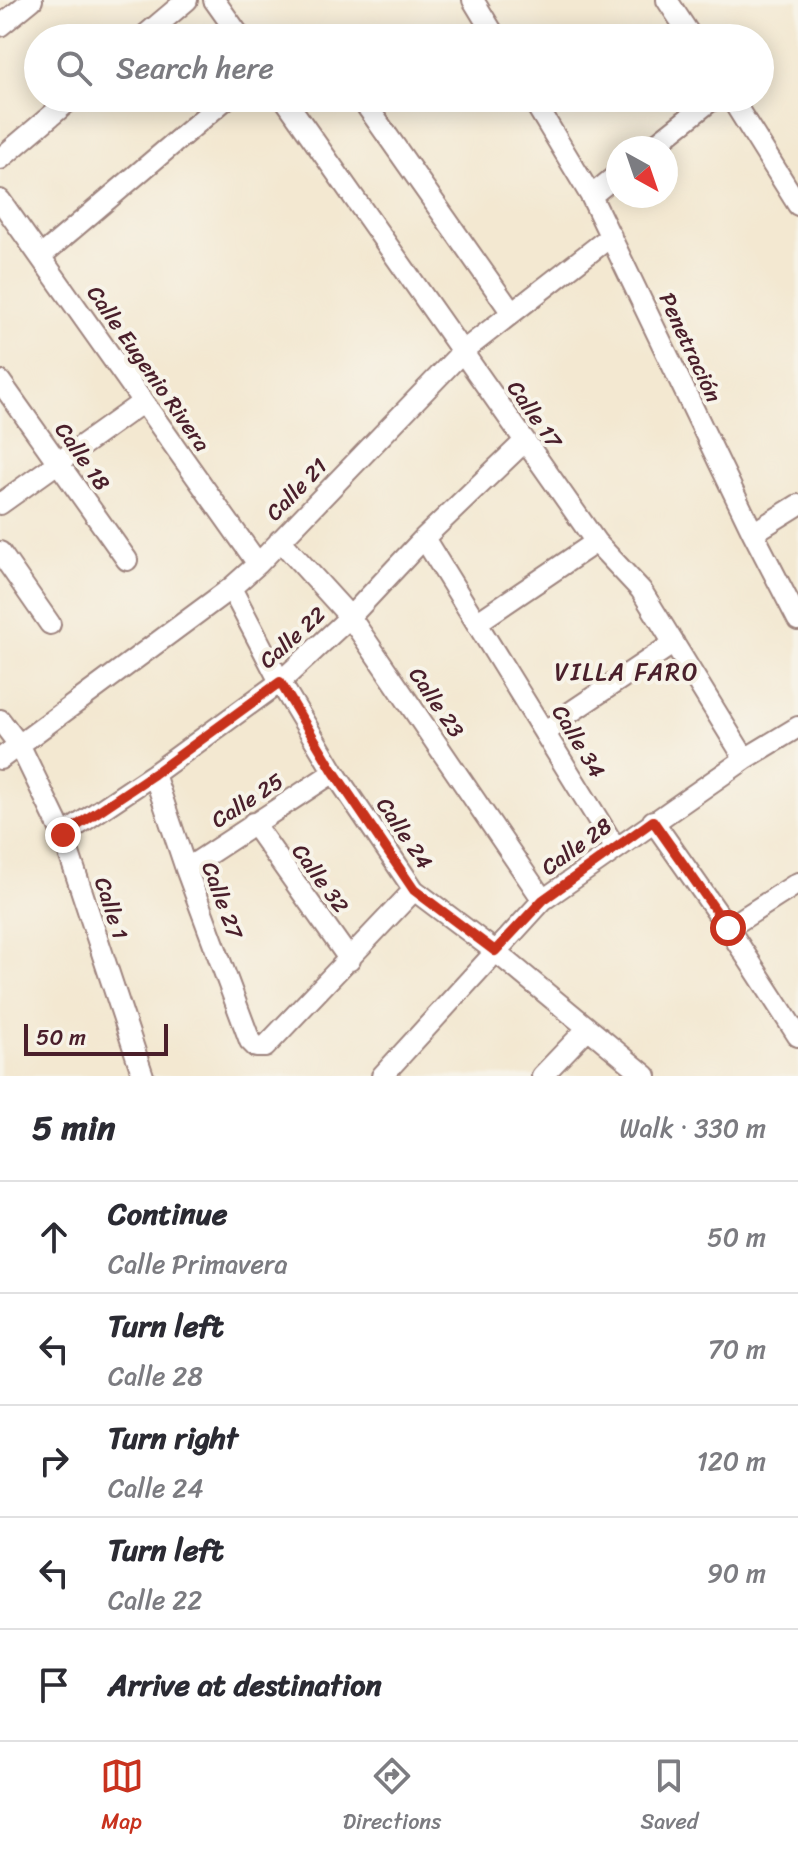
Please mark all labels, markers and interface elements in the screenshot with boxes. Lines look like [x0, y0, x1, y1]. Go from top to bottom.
search box [24, 24, 774, 112]
text: Search here [116, 41, 274, 95]
icon: search [52, 46, 96, 90]
north arrow [606, 136, 678, 208]
street label: Calle Eugenio Rivera [76, 277, 221, 460]
street label: Penetración [648, 286, 733, 409]
street label: Calle 17 [497, 372, 573, 458]
street label: Calle 18 [45, 414, 121, 499]
street label: Calle 21 [256, 448, 337, 530]
street label: Calle 22 [250, 596, 335, 679]
district label: VILLA FARO [555, 651, 699, 693]
street label: Calle 23 [398, 659, 475, 746]
street label: Calle 34 [541, 697, 616, 786]
street label: Calle 25 [203, 762, 292, 839]
street label: Calle 24 [366, 789, 443, 878]
street label: Calle 28 [532, 807, 620, 886]
route end [45, 817, 81, 853]
street label: Calle 32 [282, 835, 360, 922]
street label: Calle 27 [191, 856, 255, 946]
street label: Calle 1 [83, 872, 140, 945]
route start [710, 910, 746, 946]
text: 50 m [36, 1018, 86, 1057]
scale bar [24, 1020, 168, 1056]
text: 5 min [32, 1098, 115, 1158]
text: Walk · 330 m [619, 1105, 766, 1151]
text: Continue [108, 1187, 227, 1241]
text: 50 m [707, 1214, 766, 1260]
icon: ahead [32, 1215, 76, 1259]
text: Calle Primavera [108, 1241, 288, 1287]
text: Turn left [108, 1299, 224, 1353]
text: 70 m [708, 1326, 766, 1372]
icon: left [32, 1327, 76, 1371]
text: Calle 28 [108, 1353, 203, 1399]
text: Turn right [108, 1411, 238, 1465]
text: 120 m [697, 1438, 766, 1484]
icon: right [32, 1439, 76, 1483]
text: Calle 24 [108, 1465, 203, 1511]
text: Turn left [108, 1523, 224, 1577]
text: 90 m [707, 1550, 766, 1596]
icon: left [32, 1551, 76, 1595]
text: Calle 22 [108, 1577, 202, 1623]
text: Arrive at destination [108, 1658, 382, 1712]
icon: arrive [32, 1663, 76, 1707]
tab: Map [100, 1754, 144, 1841]
tab: Directions [343, 1754, 441, 1841]
tab: Saved [640, 1754, 698, 1841]

